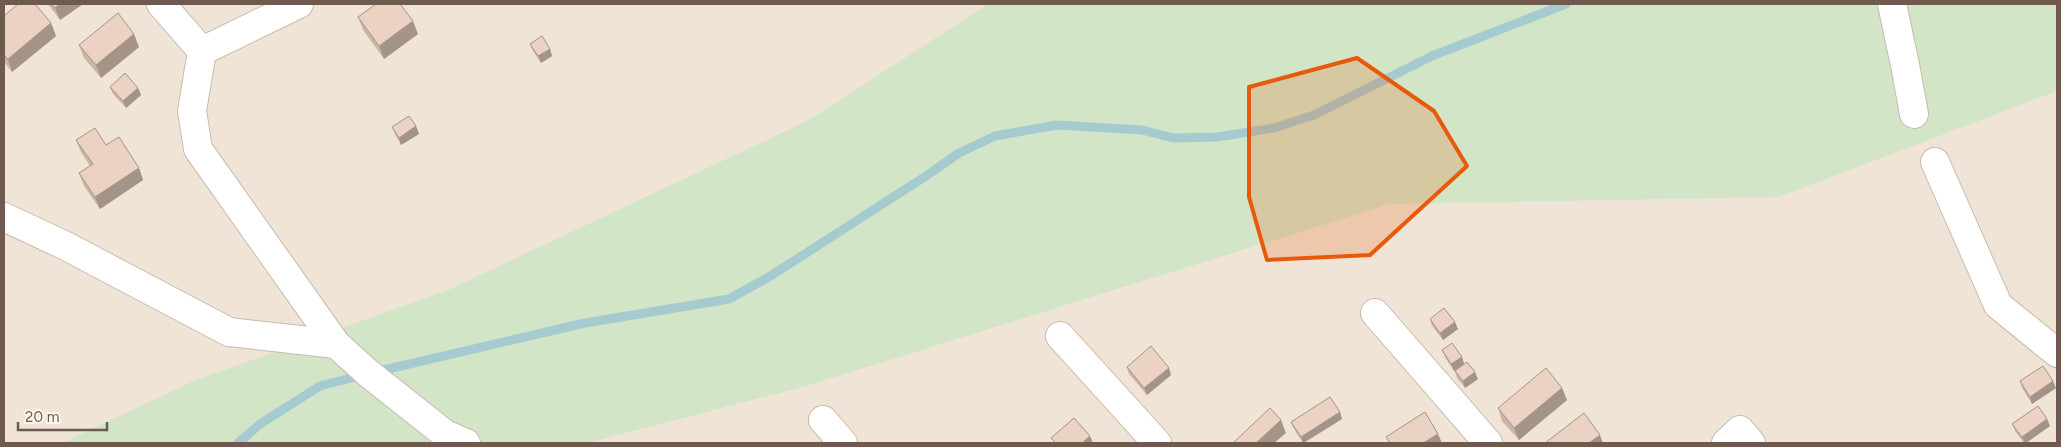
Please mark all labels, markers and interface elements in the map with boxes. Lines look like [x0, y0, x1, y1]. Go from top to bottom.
scale bar [18, 400, 106, 432]
text: 20 m [25, 408, 59, 426]

